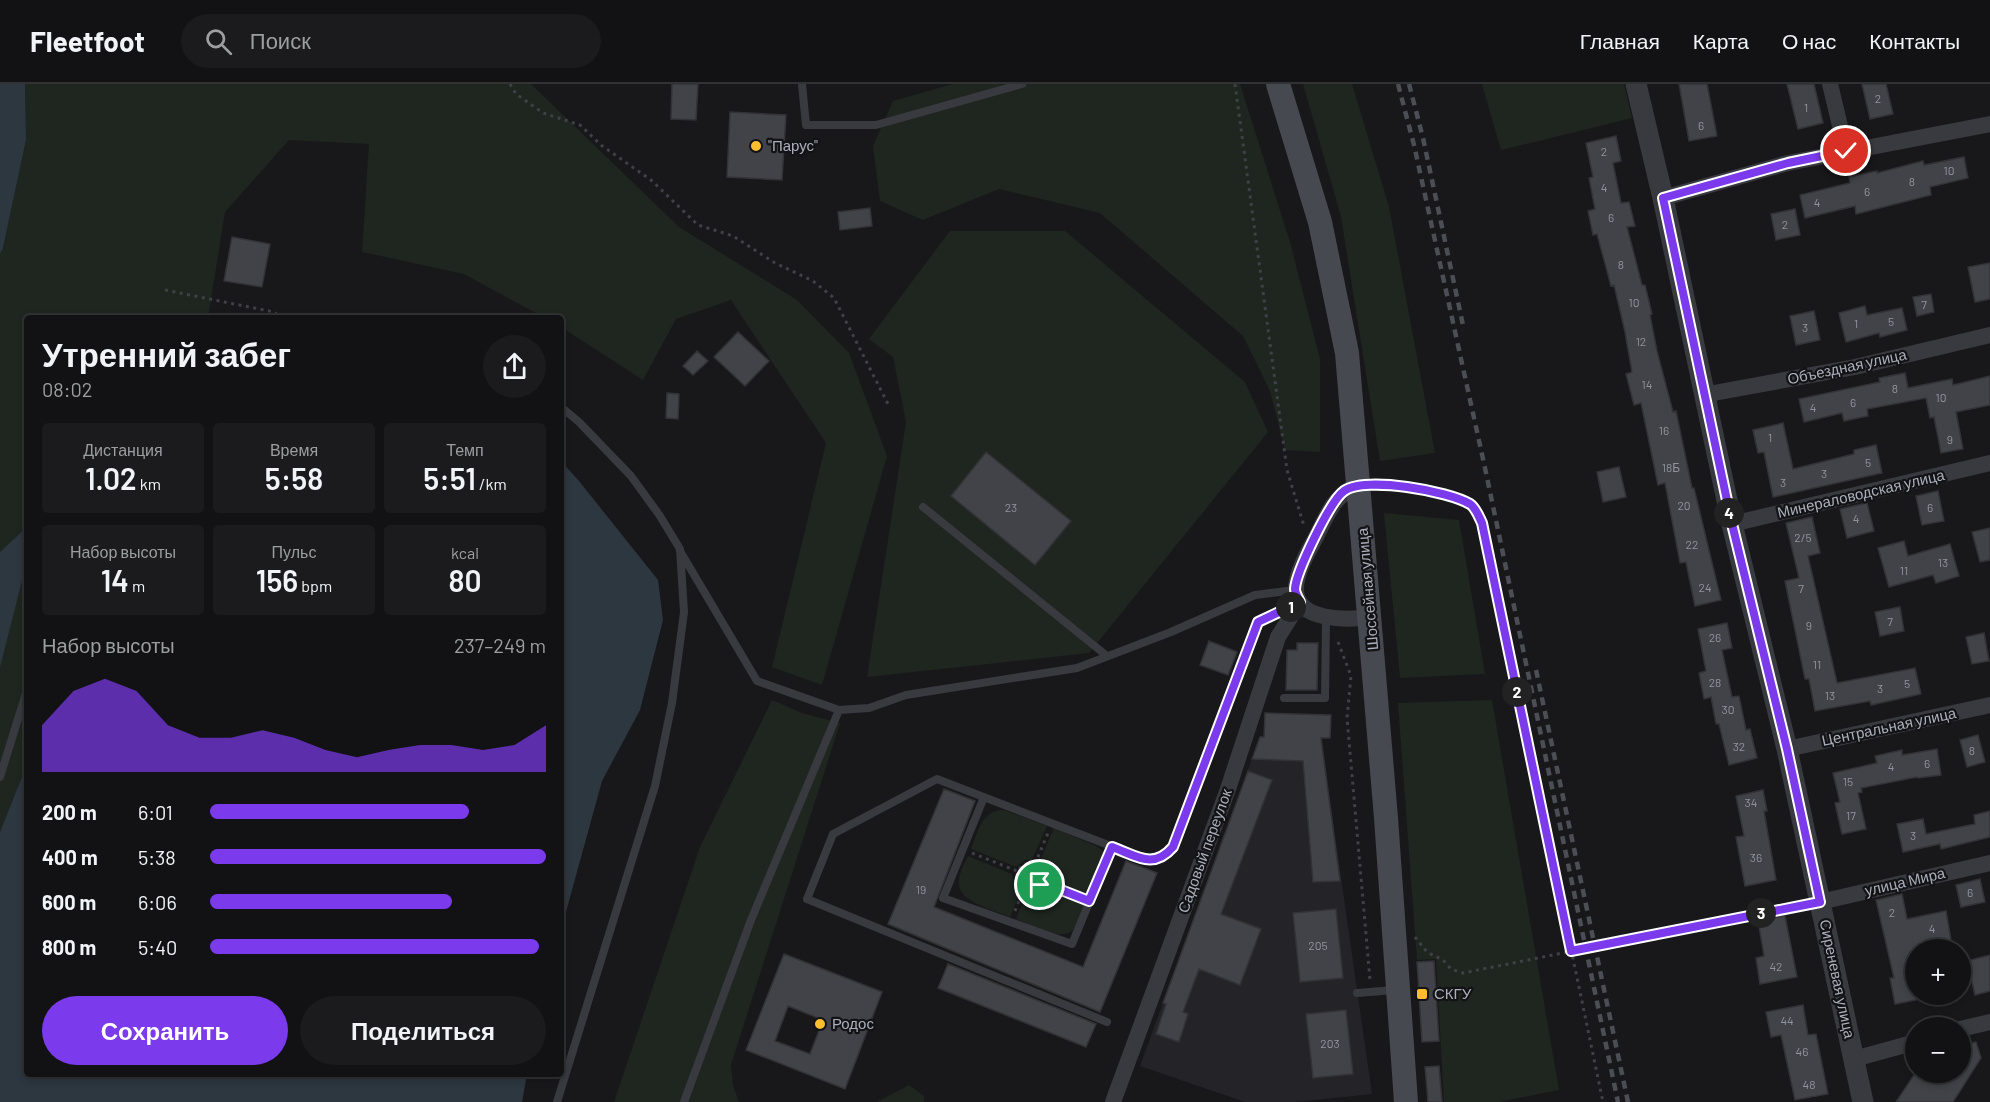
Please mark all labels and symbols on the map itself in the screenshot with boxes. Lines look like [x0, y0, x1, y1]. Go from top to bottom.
house number: 2 [1875, 91, 1881, 105]
house number: 1 [1804, 100, 1808, 114]
house number: 6 [1698, 118, 1704, 132]
pin [1820, 125, 1871, 176]
place label: "Парус" [768, 136, 818, 154]
marker: "Парус" [749, 139, 763, 153]
house number: 2 [1601, 144, 1607, 158]
house number: 10 [1944, 163, 1954, 177]
house number: 8 [1909, 174, 1915, 188]
house number: 4 [1601, 180, 1607, 194]
house number: 6 [1864, 184, 1870, 198]
house number: 4 [1814, 195, 1820, 209]
house number: 6 [1608, 210, 1614, 224]
house number: 2 [1782, 217, 1788, 231]
house number: 8 [1618, 257, 1624, 271]
house number: 10 [1629, 295, 1639, 309]
house number: 7 [1921, 297, 1927, 311]
house number: 5 [1888, 314, 1894, 328]
house number: 1 [1854, 316, 1858, 330]
house number: 3 [1802, 320, 1808, 334]
house number: 12 [1636, 334, 1646, 348]
street label: Объездная улица [1786, 344, 1909, 387]
house number: 14 [1642, 377, 1652, 391]
house number: 8 [1892, 381, 1898, 395]
house number: 10 [1936, 390, 1946, 404]
house number: 6 [1850, 395, 1856, 409]
house number: 4 [1810, 400, 1816, 414]
house number: 16 [1659, 423, 1669, 437]
house number: 1 [1768, 430, 1772, 444]
house number: 9 [1947, 432, 1953, 446]
house number: 5 [1865, 455, 1871, 469]
house number: 18Б [1662, 460, 1680, 474]
street label: Минераловодская улица [1775, 465, 1947, 521]
house number: 3 [1821, 466, 1827, 480]
house number: 3 [1780, 475, 1786, 489]
house number: 20 [1677, 498, 1691, 512]
pin: 4 [1714, 498, 1744, 528]
house number: 23 [1005, 500, 1017, 514]
house number: 6 [1927, 500, 1933, 514]
house number: 4 [1853, 511, 1859, 525]
street label: Шоссейная улица [1353, 526, 1381, 651]
house number: 2/5 [1794, 530, 1812, 544]
house number: 22 [1686, 537, 1698, 551]
house number: 13 [1938, 555, 1948, 569]
house number: 11 [1900, 563, 1908, 577]
house number: 24 [1698, 580, 1712, 594]
house number: 7 [1798, 581, 1804, 595]
pin: 1 [1276, 592, 1306, 622]
house number: 7 [1887, 614, 1893, 628]
house number: 9 [1806, 618, 1812, 632]
house number: 26 [1709, 630, 1721, 644]
house number: 11 [1813, 657, 1821, 671]
house number: 28 [1709, 675, 1721, 689]
house number: 5 [1904, 676, 1910, 690]
pin: 2 [1502, 677, 1532, 707]
house number: 3 [1877, 681, 1883, 695]
house number: 13 [1825, 688, 1835, 702]
house number: 30 [1722, 702, 1734, 716]
street label: Центральная улица [1820, 703, 1958, 749]
house number: 32 [1733, 739, 1745, 753]
house number: 8 [1969, 743, 1975, 757]
house number: 6 [1924, 756, 1930, 770]
house number: 4 [1888, 759, 1894, 773]
house number: 15 [1843, 774, 1853, 788]
street label: Садовый переулок [1173, 786, 1235, 915]
house number: 34 [1745, 795, 1757, 809]
house number: 17 [1846, 808, 1856, 822]
house number: 3 [1910, 828, 1916, 842]
house number: 36 [1750, 850, 1762, 864]
pin [1014, 859, 1065, 910]
street label: улица Мира [1863, 863, 1947, 899]
house number: 19 [916, 882, 926, 896]
house number: 6 [1967, 885, 1973, 899]
pin: 3 [1746, 898, 1776, 928]
house number: 2 [1889, 905, 1895, 919]
street label: Сиреневая улица [1817, 918, 1859, 1040]
house number: 4 [1929, 921, 1935, 935]
house number: 205 [1308, 938, 1328, 952]
house number: 42 [1769, 959, 1783, 973]
place label: СКГУ [1434, 984, 1472, 1002]
marker: СКГУ [1415, 987, 1429, 1001]
house number: 44 [1780, 1013, 1794, 1027]
place label: Родос [832, 1014, 874, 1032]
marker: Родос [813, 1017, 827, 1031]
house number: 203 [1320, 1036, 1340, 1050]
house number: 46 [1796, 1044, 1808, 1058]
house number: 48 [1803, 1077, 1815, 1091]

